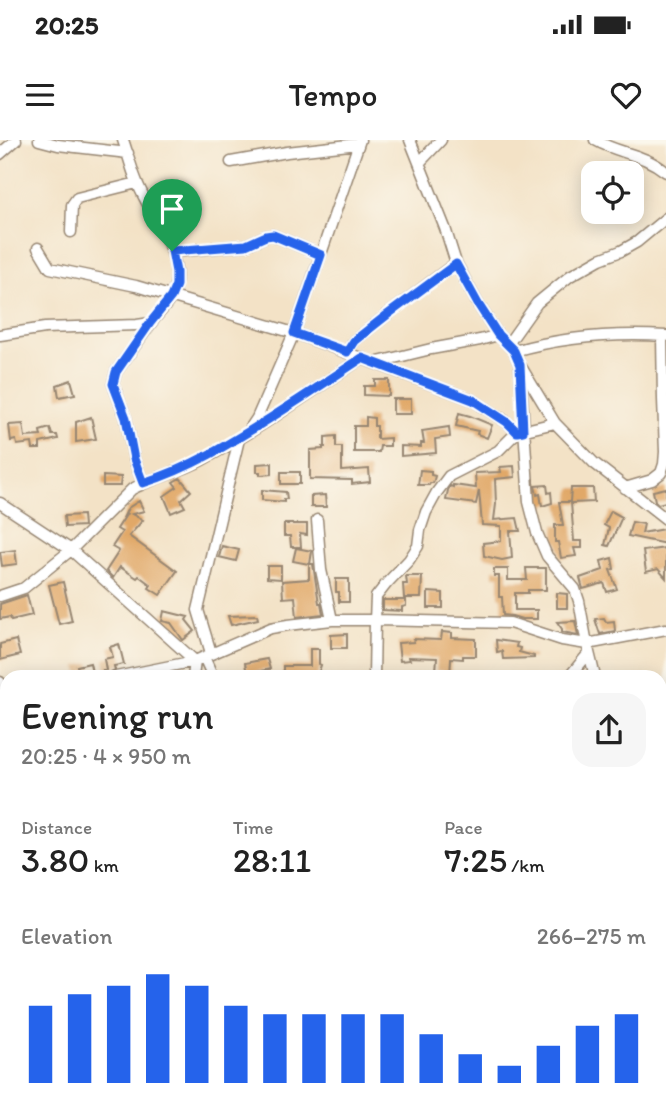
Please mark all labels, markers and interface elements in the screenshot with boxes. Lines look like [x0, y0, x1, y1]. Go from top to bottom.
text: 20:25 [35, 9, 98, 41]
icon: menu [21, 76, 59, 114]
text: Tempo [289, 76, 378, 114]
icon: heart [607, 76, 645, 114]
map controls [581, 161, 644, 224]
button: locate [581, 161, 644, 224]
pin [142, 179, 202, 251]
icon: arrive [153, 190, 191, 228]
text: Evening run [21, 693, 214, 739]
button: share [572, 693, 646, 767]
text: 20:25 · 4 × 950 m [21, 742, 191, 770]
text: Distance [21, 816, 92, 839]
text: Time [233, 816, 273, 839]
text: Pace [444, 816, 482, 839]
text: 3.80 [21, 839, 89, 881]
text: 28:11 [233, 839, 311, 881]
text: 7:25 [444, 839, 507, 881]
text: km [89, 854, 119, 877]
text: /km [507, 854, 544, 877]
text: Elevation [21, 922, 112, 950]
text: 266–275 m [537, 922, 646, 950]

